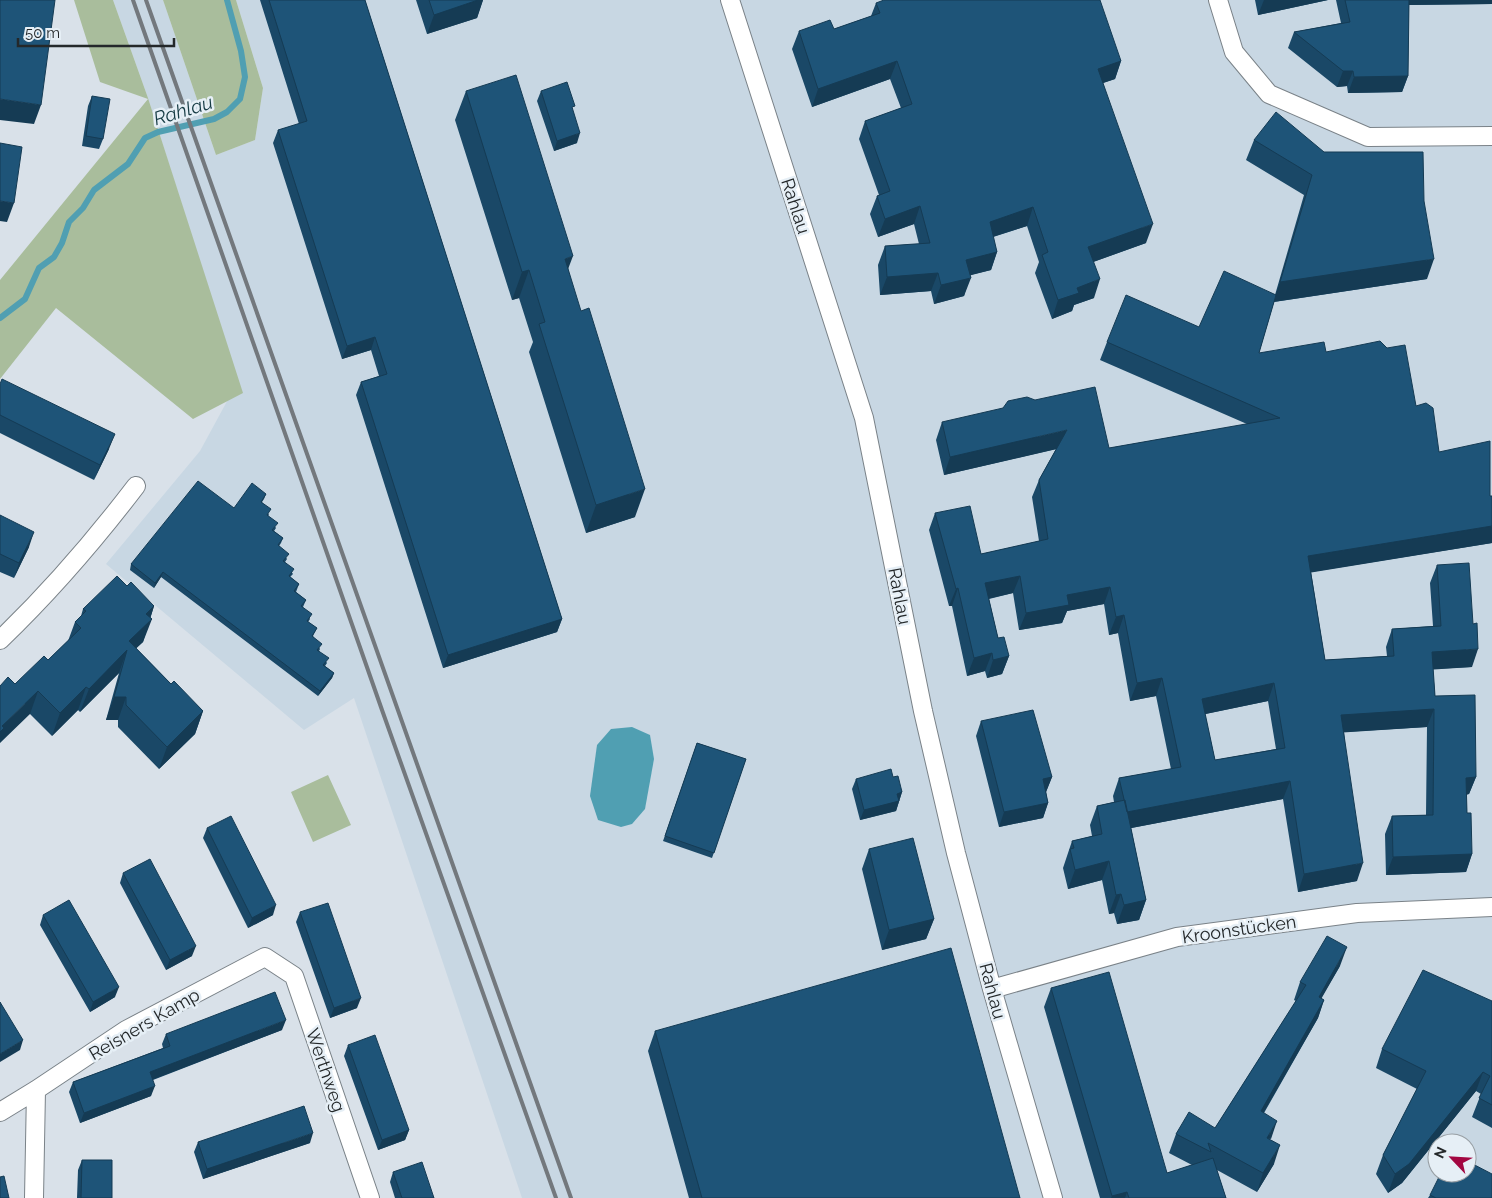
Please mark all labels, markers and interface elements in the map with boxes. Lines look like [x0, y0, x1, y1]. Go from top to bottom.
scale bar [18, 15, 174, 47]
text: 50 m [25, 24, 60, 42]
water label: Rahlau [151, 91, 215, 129]
street label: Rahlau [777, 175, 815, 237]
street label: Rahlau [884, 566, 916, 626]
street label: Kroonstücken [1181, 911, 1297, 947]
street label: Rahlau [975, 961, 1011, 1021]
street label: Reisners Kamp [85, 984, 203, 1064]
street label: Werthweg [302, 1026, 350, 1114]
north arrow [1427, 1133, 1477, 1183]
text: N [1431, 1144, 1450, 1161]

